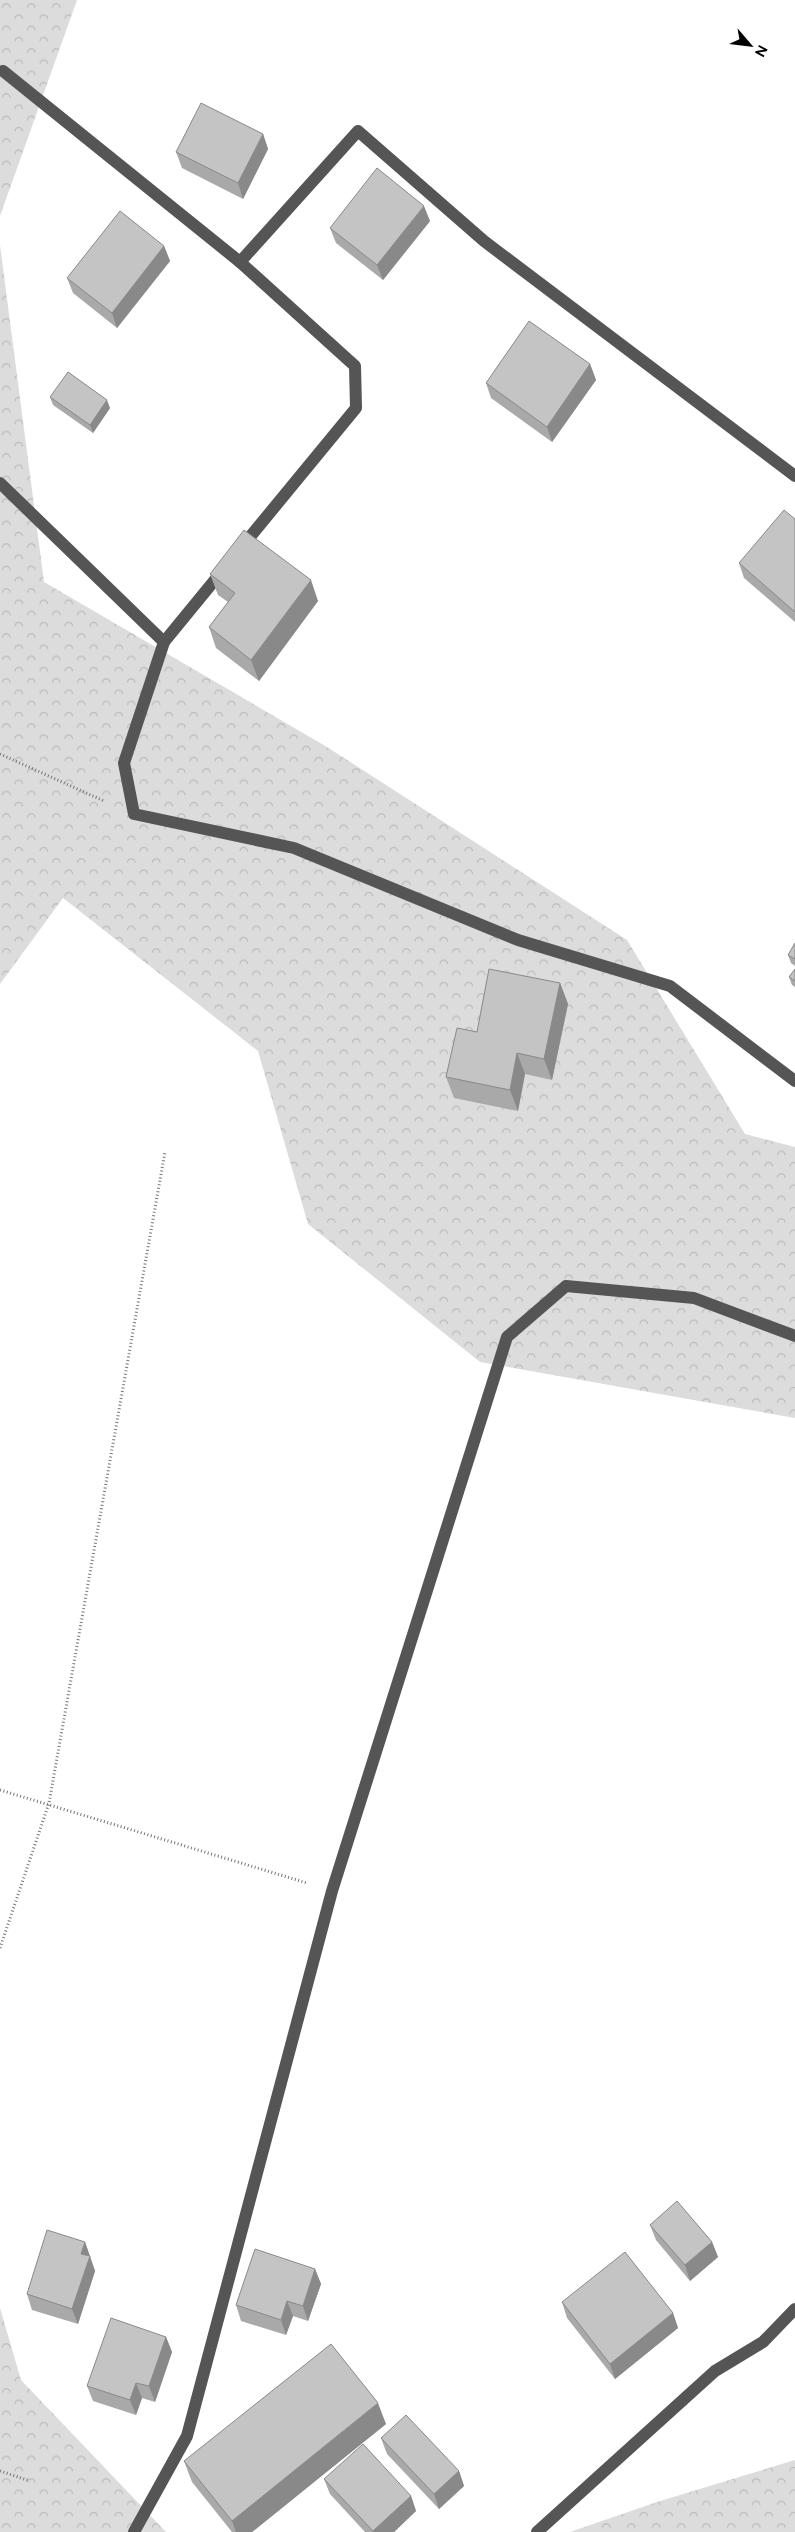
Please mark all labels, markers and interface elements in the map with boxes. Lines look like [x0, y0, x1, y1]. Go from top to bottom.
north arrow [725, 20, 775, 70]
text: N [751, 42, 771, 60]

